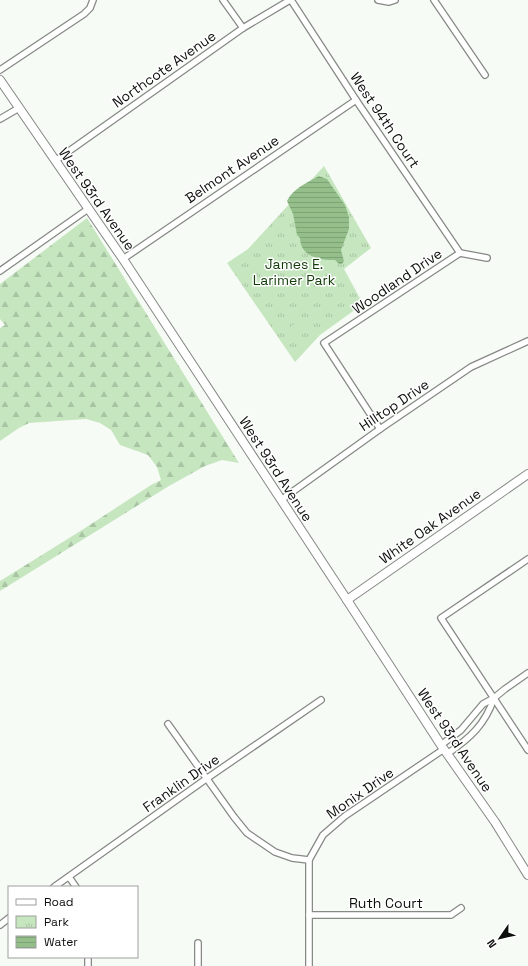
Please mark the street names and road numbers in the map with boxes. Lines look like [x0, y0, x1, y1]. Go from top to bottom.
street label: Northcote Avenue [109, 27, 219, 111]
street label: West 94th Court [346, 69, 424, 171]
street label: Belmont Avenue [182, 131, 282, 207]
street label: West 93rd Avenue [55, 144, 139, 254]
street label: Woodland Drive [349, 244, 445, 318]
street label: Hilltop Drive [356, 375, 432, 435]
street label: West 93rd Avenue [235, 413, 317, 525]
street label: White Oak Avenue [376, 484, 484, 568]
street label: West 93rd Avenue [414, 685, 496, 795]
street label: Franklin Drive [139, 750, 223, 816]
street label: Monix Drive [323, 763, 397, 823]
street label: Ruth Court [349, 894, 423, 912]

